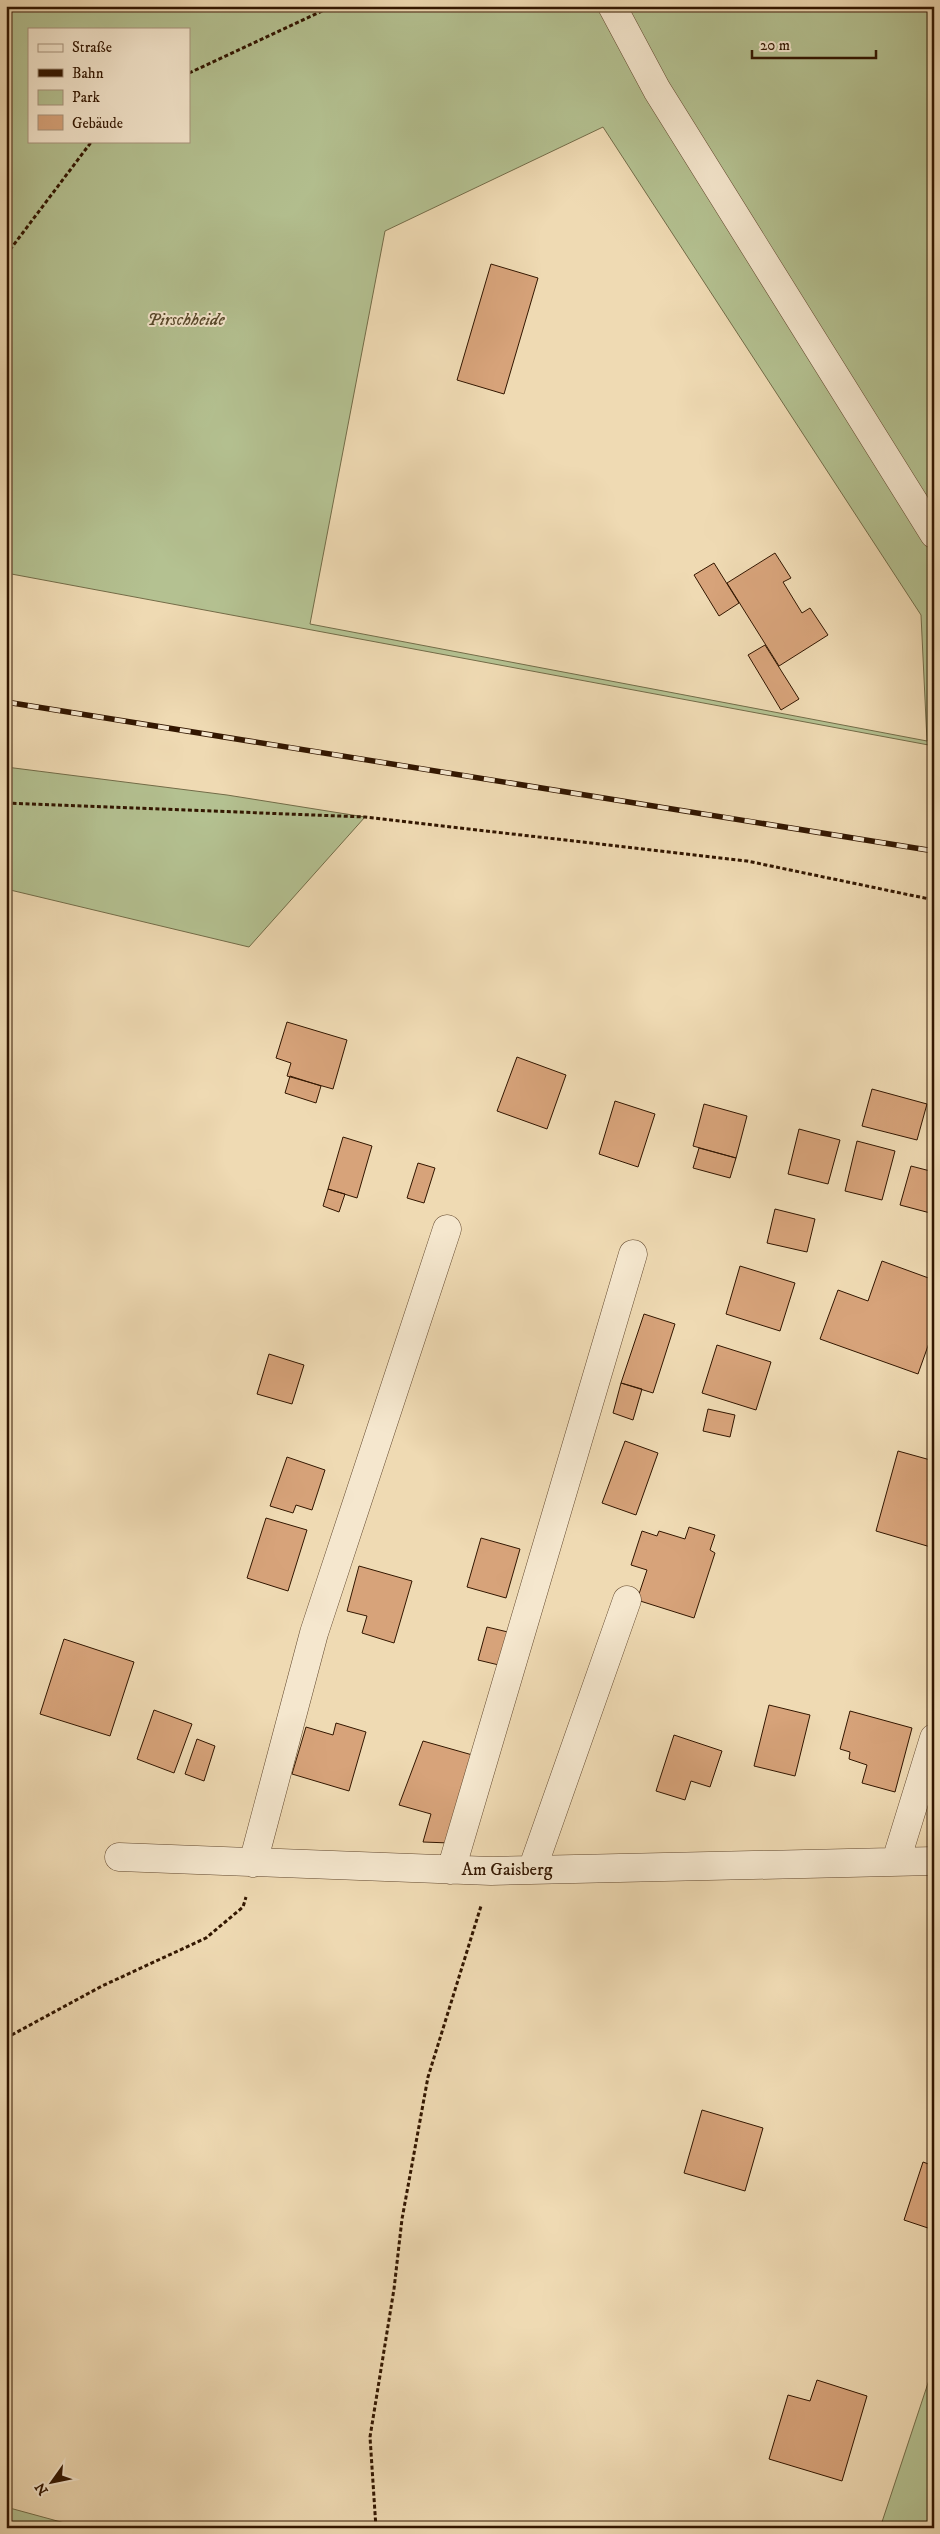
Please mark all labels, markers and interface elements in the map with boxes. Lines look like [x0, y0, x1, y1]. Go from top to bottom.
legend [28, 28, 190, 142]
scale bar [752, 28, 876, 60]
text: 20 m [760, 36, 790, 55]
text: Straße [72, 38, 112, 57]
text: Bahn [72, 64, 104, 83]
text: Park [72, 88, 101, 107]
text: Gebäude [72, 114, 123, 133]
park label: Pirschheide [147, 309, 226, 331]
street label: Am Gaisberg [461, 1859, 553, 1881]
north arrow [28, 2456, 78, 2506]
text: N [31, 2478, 53, 2498]

